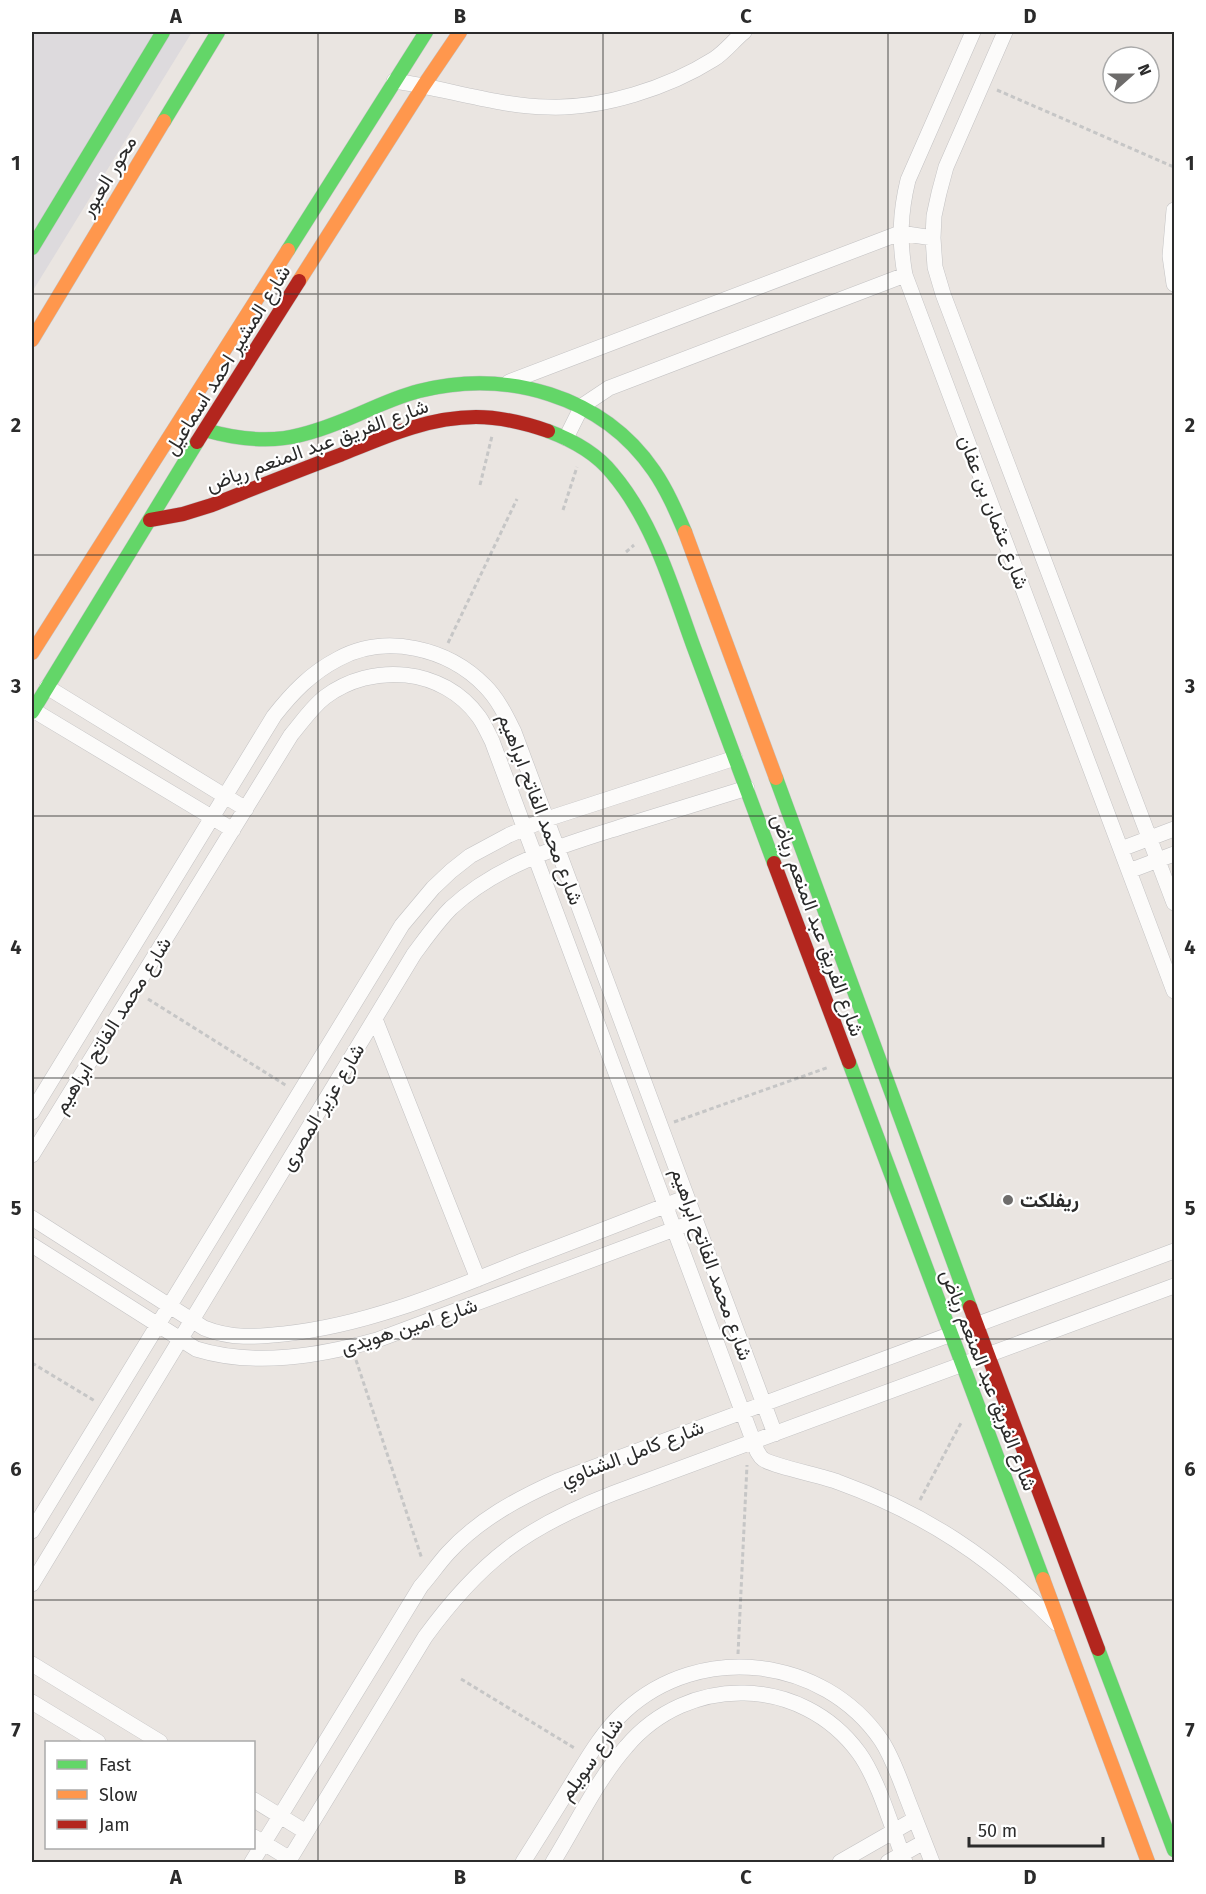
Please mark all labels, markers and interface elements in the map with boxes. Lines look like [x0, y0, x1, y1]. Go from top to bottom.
text: A [169, 4, 183, 28]
text: B [454, 4, 466, 28]
text: C [740, 4, 752, 28]
text: D [1023, 4, 1037, 28]
north arrow [1101, 45, 1161, 105]
text: N [1134, 61, 1155, 78]
street label: محور العبور [74, 131, 142, 222]
text: 1 [11, 151, 21, 175]
text: 1 [1185, 151, 1195, 175]
street label: شارع المشير احمد اسماعيل [159, 261, 297, 461]
street label: شارع الفريق عبد المنعم رياض [202, 394, 432, 498]
text: 2 [11, 413, 21, 437]
text: 2 [1185, 413, 1195, 437]
street label: شارع عثمان بن عفان [952, 431, 1034, 593]
text: 3 [10, 674, 21, 698]
text: 3 [1184, 674, 1195, 698]
street label: شارع محمد الفاتح ابراهيم [491, 710, 589, 909]
street label: شارع الفريق عبد المنعم رياض [765, 810, 869, 1040]
street label: شارع محمد الفاتح ابراهيم [48, 932, 178, 1119]
text: 4 [10, 935, 22, 959]
text: 4 [1184, 935, 1196, 959]
street label: شارع عزيز المصرى [274, 1039, 371, 1176]
street label: شارع محمد الفاتح ابراهيم [664, 1164, 758, 1364]
place label: ريفلكت [1020, 1188, 1079, 1213]
marker: ريفلكت [1001, 1193, 1015, 1207]
text: 5 [11, 1196, 22, 1220]
text: 5 [1185, 1196, 1196, 1220]
street label: شارع الفريق عبد المنعم رياض [934, 1266, 1042, 1495]
street label: شارع امين هويدى [338, 1293, 481, 1361]
street label: شارع كامل الشناوي [557, 1415, 709, 1496]
text: 6 [10, 1457, 22, 1481]
text: 6 [1184, 1457, 1196, 1481]
street label: شارع سويلم [554, 1713, 630, 1806]
text: 7 [11, 1718, 21, 1742]
text: 7 [1185, 1718, 1195, 1742]
legend [45, 1741, 255, 1849]
text: Fast [99, 1754, 132, 1776]
text: Slow [99, 1784, 138, 1806]
scale bar [969, 1810, 1102, 1848]
text: Jam [99, 1814, 130, 1836]
text: 50 m [978, 1820, 1017, 1842]
text: A [169, 1865, 183, 1889]
text: B [454, 1865, 466, 1889]
text: C [740, 1865, 752, 1889]
text: D [1023, 1865, 1037, 1889]

